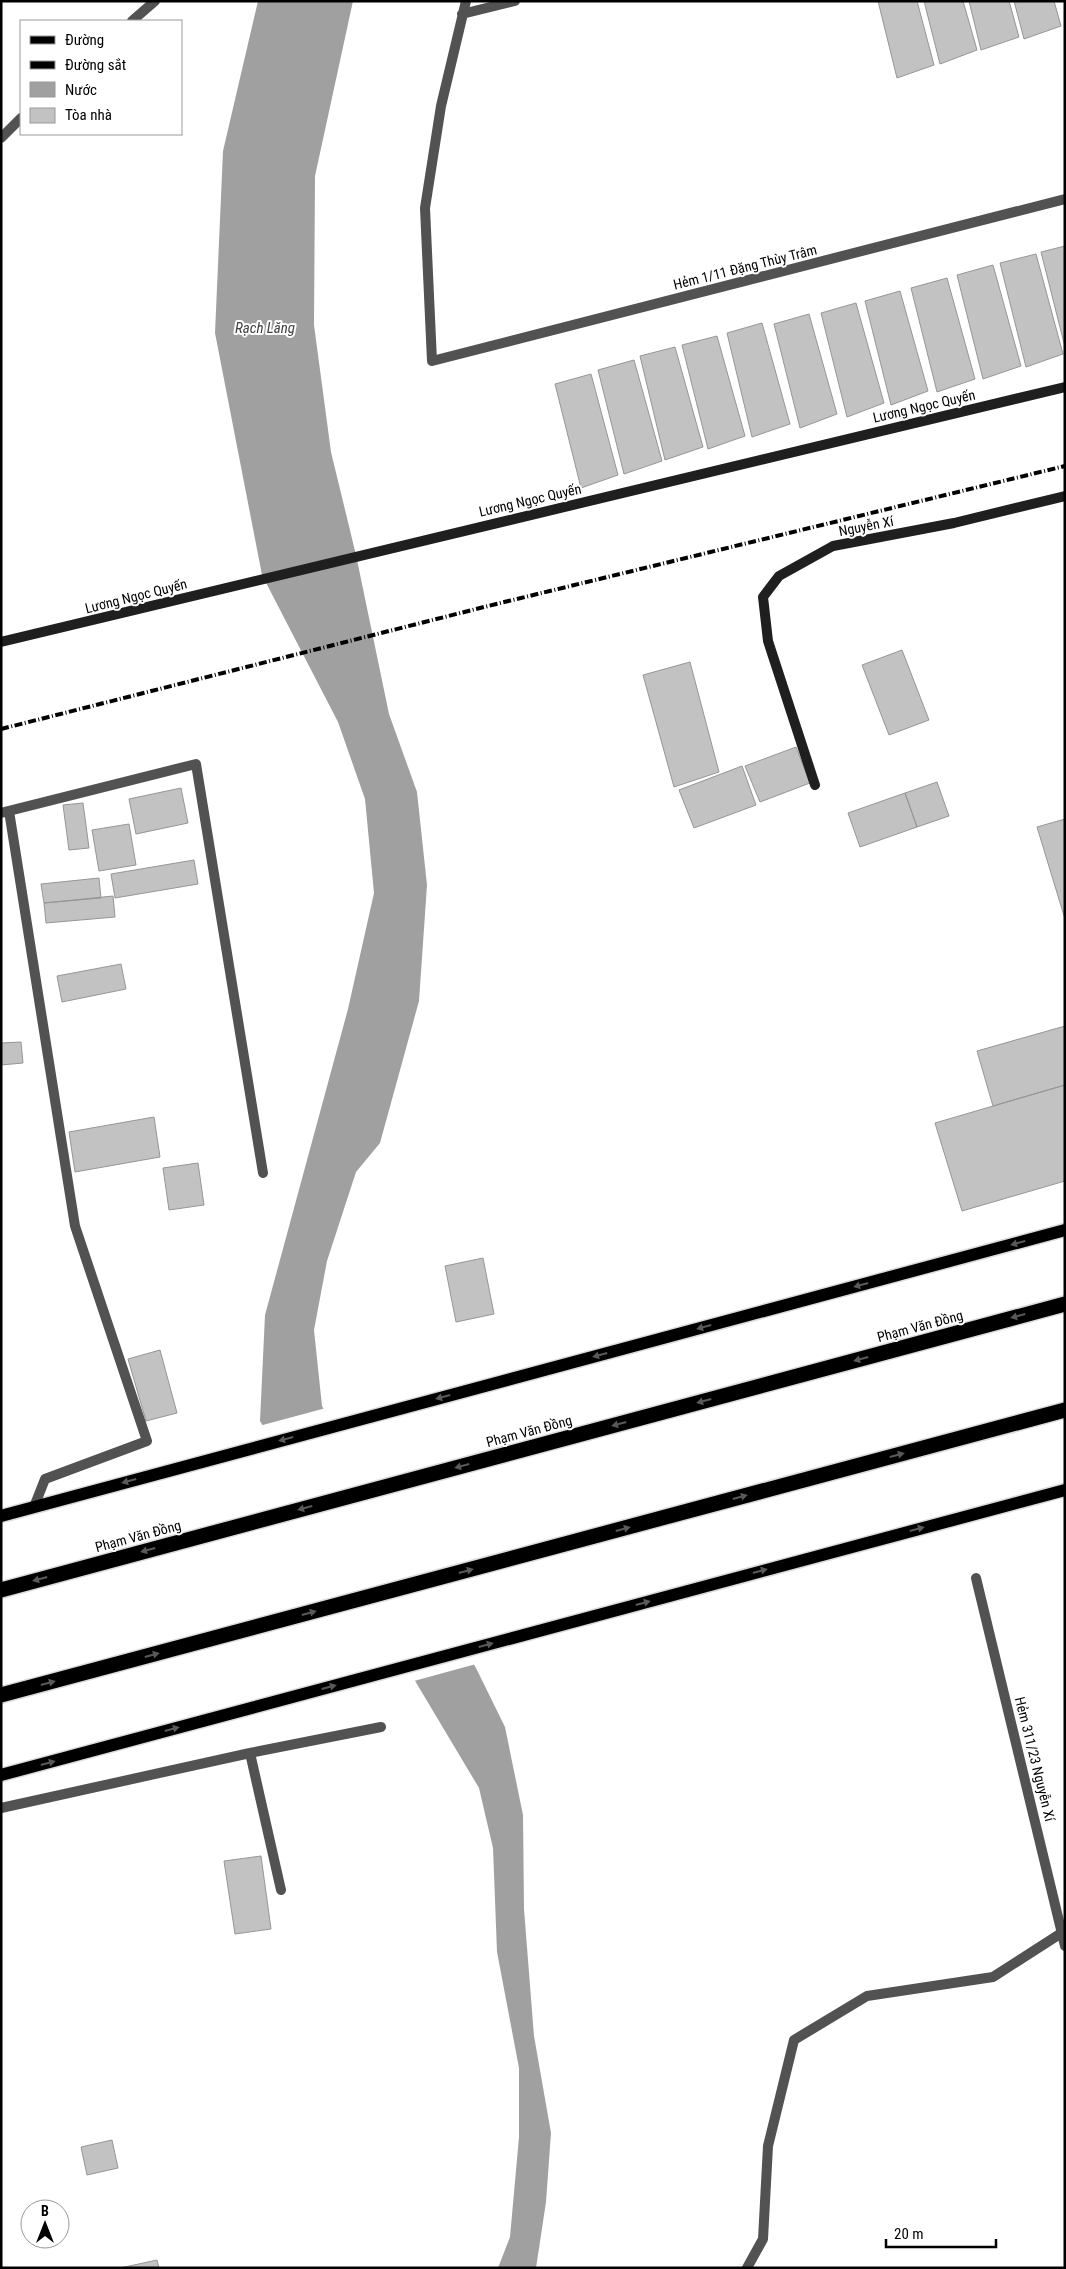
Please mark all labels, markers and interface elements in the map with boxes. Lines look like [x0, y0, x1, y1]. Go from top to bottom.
legend [20, 20, 182, 135]
text: Đường [65, 31, 104, 49]
text: Đường sắt [65, 56, 126, 74]
text: Nước [65, 81, 97, 99]
text: Tòa nhà [65, 106, 112, 124]
street label: Hẻm 1/11 Đặng Thùy Trâm [672, 241, 818, 293]
water label: Rạch Lăng [235, 319, 295, 337]
street label: Lương Ngọc Quyến [871, 386, 977, 426]
street label: Lương Ngọc Quyến [477, 480, 583, 520]
street label: Nguyễn Xí [837, 513, 896, 539]
street label: Lương Ngọc Quyến [83, 576, 189, 616]
one-way arrow [1010, 1239, 1025, 1247]
one-way arrow [853, 1281, 868, 1289]
street label: Phạm Văn Đồng [875, 1307, 965, 1345]
one-way arrow [1010, 1313, 1025, 1321]
one-way arrow [696, 1324, 711, 1332]
one-way arrow [593, 1351, 608, 1359]
one-way arrow [853, 1355, 868, 1363]
one-way arrow [436, 1393, 451, 1401]
one-way arrow [696, 1397, 711, 1405]
street label: Phạm Văn Đồng [484, 1412, 574, 1450]
one-way arrow [611, 1420, 626, 1428]
one-way arrow [279, 1435, 294, 1443]
one-way arrow [890, 1451, 905, 1459]
one-way arrow [454, 1462, 470, 1470]
one-way arrow [122, 1478, 137, 1486]
one-way arrow [733, 1493, 748, 1501]
one-way arrow [298, 1504, 313, 1512]
street label: Phạm Văn Đồng [93, 1517, 183, 1555]
one-way arrow [615, 1524, 630, 1532]
one-way arrow [910, 1525, 925, 1533]
one-way arrow [141, 1547, 156, 1555]
one-way arrow [458, 1566, 473, 1574]
one-way arrow [753, 1567, 768, 1575]
one-way arrow [32, 1576, 47, 1584]
one-way arrow [635, 1598, 650, 1606]
one-way arrow [301, 1609, 316, 1617]
one-way arrow [478, 1641, 493, 1649]
one-way arrow [144, 1651, 160, 1659]
one-way arrow [41, 1678, 56, 1686]
one-way arrow [321, 1683, 336, 1691]
street label: Hẻm 311/23 Nguyễn Xí [1012, 1695, 1058, 1824]
one-way arrow [164, 1725, 179, 1733]
one-way arrow [41, 1758, 56, 1766]
north arrow [20, 2199, 70, 2249]
text: B [41, 2203, 49, 2219]
scale bar [886, 2216, 996, 2248]
text: 20 m [894, 2225, 924, 2243]

